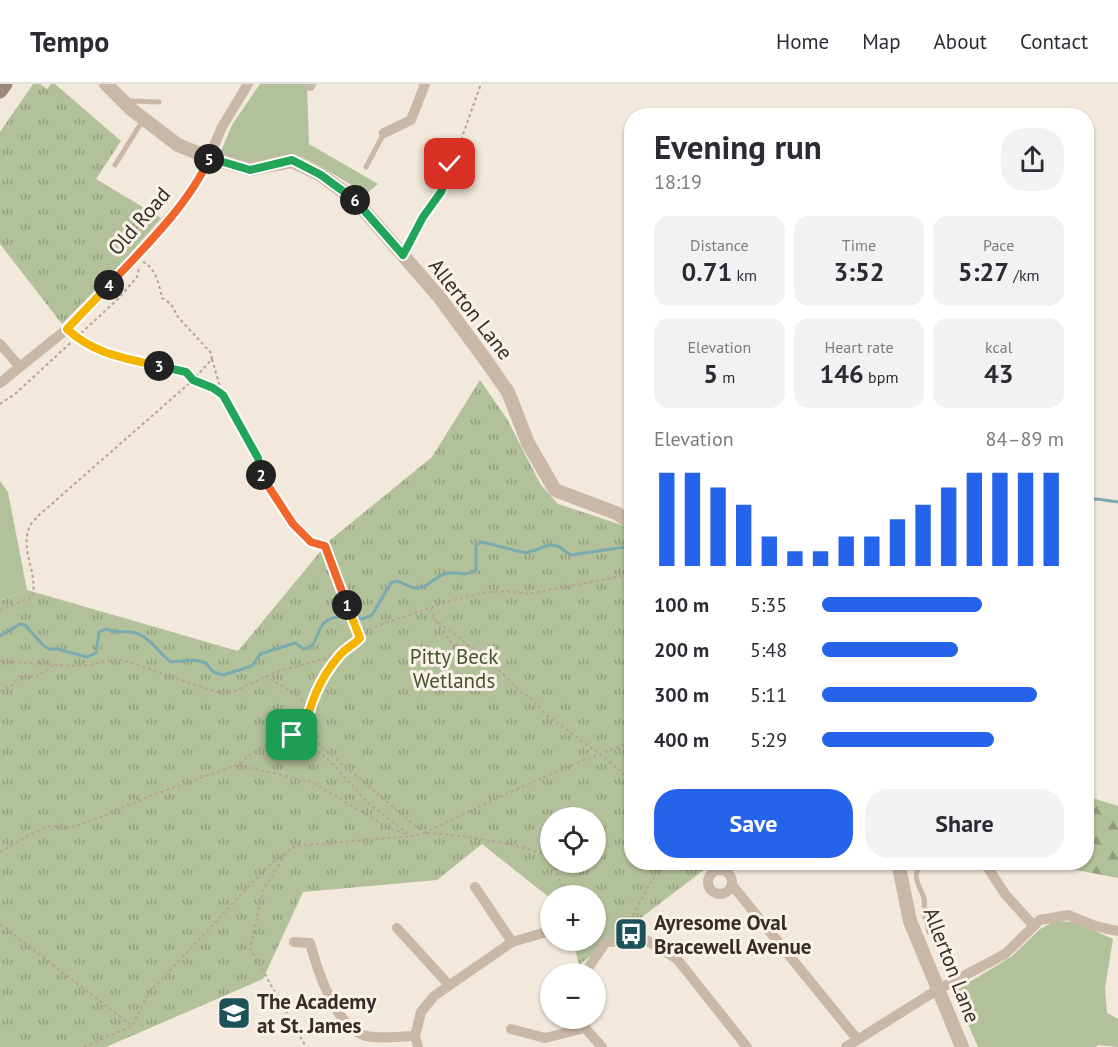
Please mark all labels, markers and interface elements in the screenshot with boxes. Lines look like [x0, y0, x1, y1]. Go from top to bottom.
text: Tempo [30, 23, 109, 60]
text: Home [776, 28, 829, 55]
text: Map [862, 28, 901, 55]
text: About [934, 28, 987, 55]
text: Contact [1020, 28, 1088, 55]
text: Evening run [654, 125, 822, 168]
button: share [1001, 128, 1064, 191]
pin [424, 138, 475, 189]
pin: 5 [194, 144, 224, 174]
icon: check [433, 147, 466, 180]
text: 5 [204, 149, 214, 169]
text: 18:19 [654, 169, 702, 195]
street label: Old Road [102, 181, 176, 261]
pin: 6 [340, 185, 370, 215]
text: 6 [350, 190, 360, 210]
text: Distance [690, 235, 749, 255]
text: Time [842, 235, 876, 255]
text: Pace [983, 235, 1014, 255]
street label: Allerton Lane [423, 253, 519, 365]
text: 0.71 [682, 255, 732, 288]
text: 3:52 [833, 255, 885, 288]
text: 5:27 [958, 255, 1009, 288]
text: km [732, 265, 757, 285]
text: /km [1009, 265, 1040, 285]
pin: 4 [94, 270, 124, 300]
text: 4 [104, 275, 114, 295]
text: Elevation [687, 337, 751, 357]
text: Heart rate [824, 337, 894, 357]
text: kcal [985, 337, 1012, 357]
pin: 3 [144, 351, 174, 381]
text: 3 [154, 356, 164, 376]
text: 5 [703, 357, 718, 390]
text: 146 [820, 357, 864, 390]
text: 43 [984, 357, 1013, 390]
text: m [718, 367, 735, 387]
text: bpm [864, 367, 898, 387]
text: Elevation [654, 426, 734, 452]
text: 84–89 m [986, 426, 1064, 452]
pin: 2 [246, 460, 276, 490]
text: 2 [256, 465, 266, 485]
pin: 1 [332, 590, 362, 620]
text: 100 m [654, 592, 709, 618]
text: 5:35 [750, 592, 787, 618]
text: 1 [342, 595, 352, 615]
text: 200 m [654, 637, 709, 663]
text: 5:48 [750, 637, 787, 663]
park label: Pitty Beck Wetlands [410, 643, 498, 694]
text: 300 m [654, 682, 709, 708]
text: 5:11 [750, 682, 787, 708]
pin [266, 709, 317, 760]
icon: arrive [275, 718, 308, 751]
text: 400 m [654, 727, 709, 753]
text: 5:29 [750, 727, 787, 753]
button: Save [654, 789, 853, 858]
button: Share [865, 789, 1064, 858]
map controls [540, 807, 606, 1029]
button: locate [540, 807, 606, 873]
button: + [540, 885, 606, 951]
street label: Allerton Lane [918, 904, 986, 1026]
place label: Ayresome Oval Bracewell Avenue [654, 909, 811, 960]
bus stop icon: Ayresome Oval Bracewell Avenue [613, 916, 649, 952]
button: − [540, 963, 606, 1029]
place label: The Academy at St. James [257, 988, 377, 1039]
school or university icon: The Academy at St. James [216, 995, 252, 1031]

